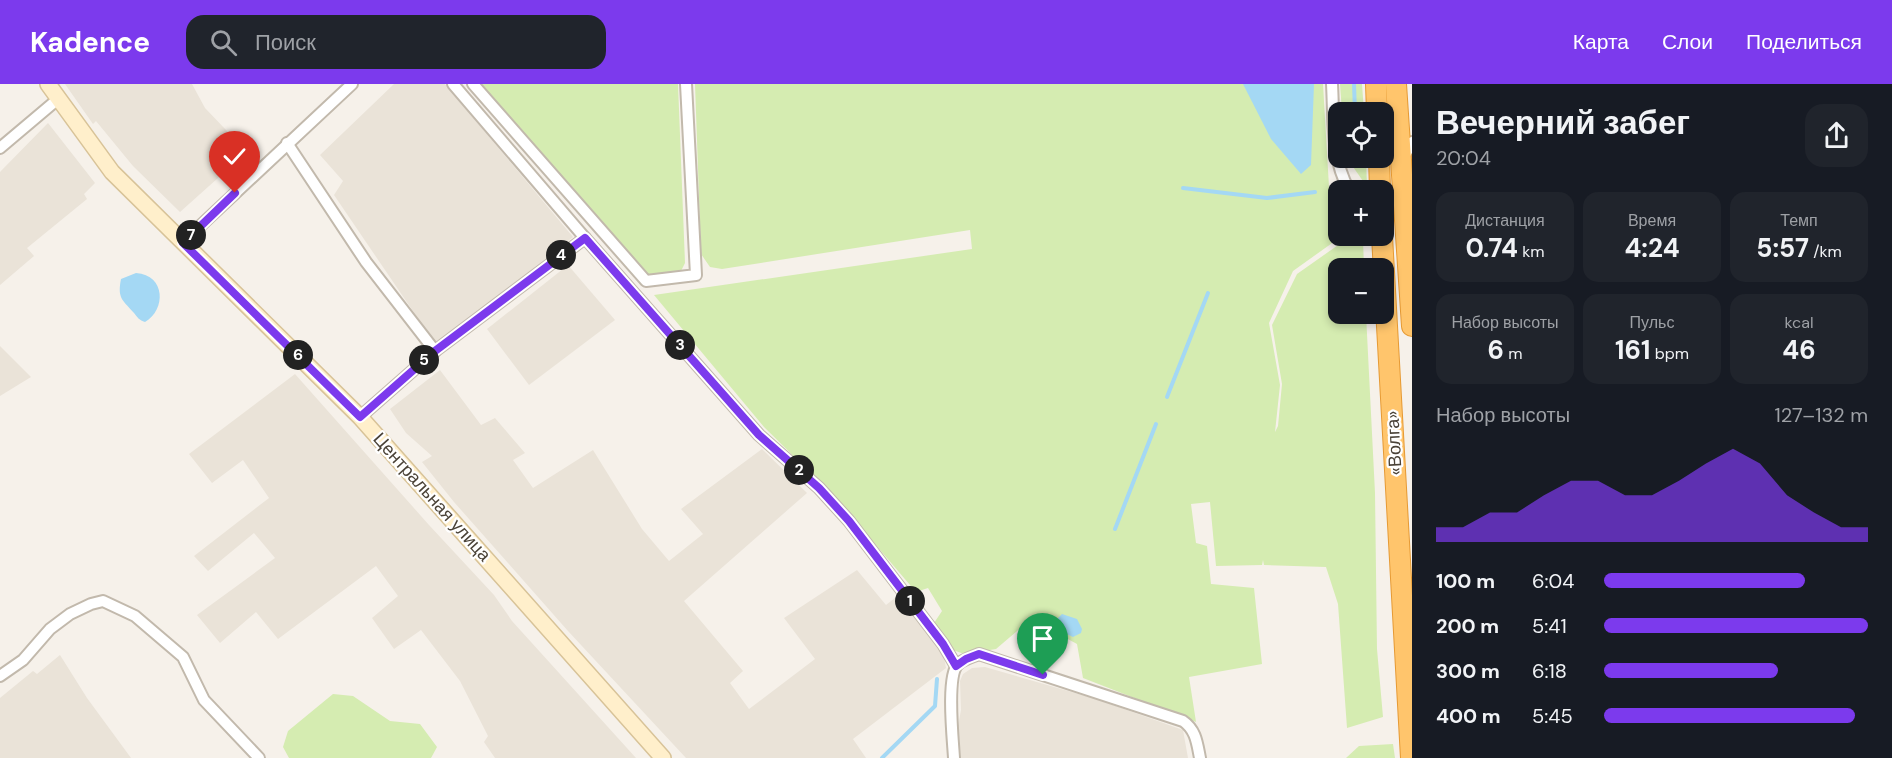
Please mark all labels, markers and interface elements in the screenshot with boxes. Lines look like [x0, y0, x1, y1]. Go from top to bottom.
search box [186, 15, 606, 69]
text: Kadence [30, 24, 150, 61]
icon: search [207, 26, 240, 59]
text: Поиск [255, 28, 316, 57]
text: Карта [1573, 28, 1629, 56]
text: Слои [1662, 28, 1713, 56]
text: Поделиться [1746, 28, 1862, 56]
text: Вечерний забег [1436, 101, 1690, 144]
map controls [1328, 102, 1394, 324]
button: locate [1328, 102, 1394, 168]
button: share [1805, 104, 1868, 167]
pin [209, 131, 260, 193]
icon: check [218, 140, 251, 173]
text: 20:04 [1436, 145, 1491, 171]
button: + [1328, 180, 1394, 246]
text: Дистанция [1465, 210, 1545, 231]
text: Время [1628, 210, 1676, 231]
text: Темп [1780, 210, 1818, 231]
pin: 7 [176, 220, 206, 250]
text: 7 [187, 224, 195, 245]
text: 0.74 [1465, 231, 1518, 265]
text: 4:24 [1624, 231, 1680, 265]
text: 5:57 [1756, 231, 1809, 265]
pin: 4 [546, 240, 576, 270]
text: km [1518, 241, 1545, 262]
text: /km [1809, 241, 1842, 262]
text: 4 [556, 244, 566, 265]
button: − [1328, 258, 1394, 324]
text: Набор высоты [1451, 312, 1559, 333]
text: Пульс [1630, 312, 1674, 333]
text: kcal [1785, 312, 1813, 333]
pin: 3 [665, 330, 695, 360]
text: 6 [1488, 333, 1504, 367]
text: 161 [1615, 333, 1650, 367]
text: 46 [1782, 333, 1816, 367]
text: 3 [675, 334, 685, 355]
pin: 6 [283, 340, 313, 370]
text: m [1504, 343, 1523, 364]
text: bpm [1650, 343, 1689, 364]
text: 6 [293, 344, 303, 365]
pin: 5 [409, 345, 439, 375]
text: 5 [419, 349, 429, 370]
text: Набор высоты [1436, 402, 1570, 428]
text: 127–132 m [1774, 402, 1868, 428]
street label: «Волга» [1380, 410, 1408, 476]
street label: Центральная улица [368, 428, 497, 567]
pin: 2 [784, 455, 814, 485]
text: 2 [794, 459, 804, 480]
text: 100 m [1436, 568, 1495, 594]
text: 6:04 [1532, 568, 1574, 594]
pin: 1 [895, 586, 925, 616]
text: 1 [907, 590, 913, 611]
pin [1017, 613, 1068, 675]
text: 200 m [1436, 613, 1499, 639]
text: 5:41 [1532, 613, 1567, 639]
icon: arrive [1026, 622, 1059, 655]
text: 300 m [1436, 658, 1500, 684]
text: 6:18 [1532, 658, 1567, 684]
text: 400 m [1436, 703, 1501, 729]
text: 5:45 [1532, 703, 1573, 729]

